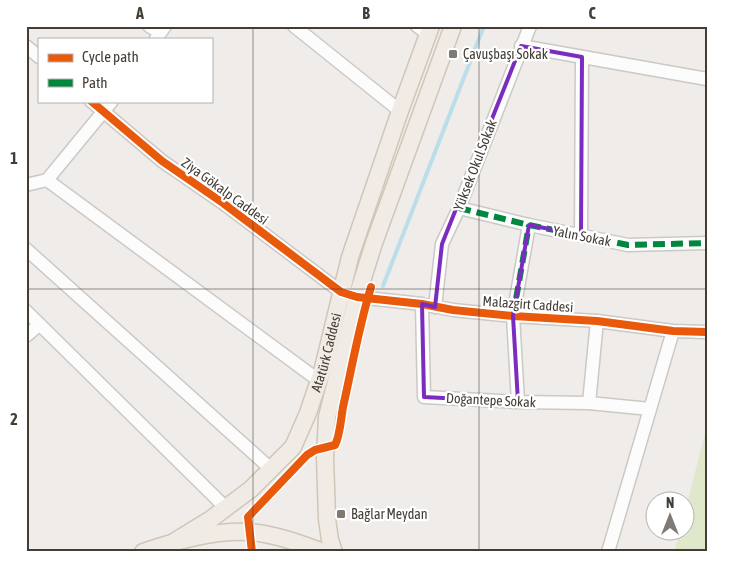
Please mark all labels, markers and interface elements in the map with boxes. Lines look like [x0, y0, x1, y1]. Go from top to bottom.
text: A [135, 4, 144, 22]
text: B [362, 4, 370, 22]
text: C [588, 4, 596, 22]
legend [38, 38, 212, 102]
place label: Çavuşbaşı Sokak [463, 46, 548, 62]
text: Cycle path [82, 48, 139, 65]
marker: Çavuşbaşı Sokak [447, 48, 459, 60]
text: Path [82, 74, 108, 91]
street label: Yüksek Okul Sokak [450, 117, 500, 213]
text: 1 [10, 149, 18, 167]
street label: Ziya Gökalp Caddesi [179, 154, 271, 228]
street label: Yalın Sokak [552, 223, 612, 249]
street label: Malazgirt Caddesi [482, 293, 574, 315]
street label: Atatürk Caddesi [308, 311, 344, 394]
street label: Doğantepe Sokak [446, 390, 536, 410]
text: 2 [10, 410, 18, 428]
north arrow [646, 490, 696, 540]
text: N [666, 495, 674, 511]
place label: Bağlar Meydan [351, 506, 428, 522]
marker: Bağlar Meydan [335, 508, 347, 520]

